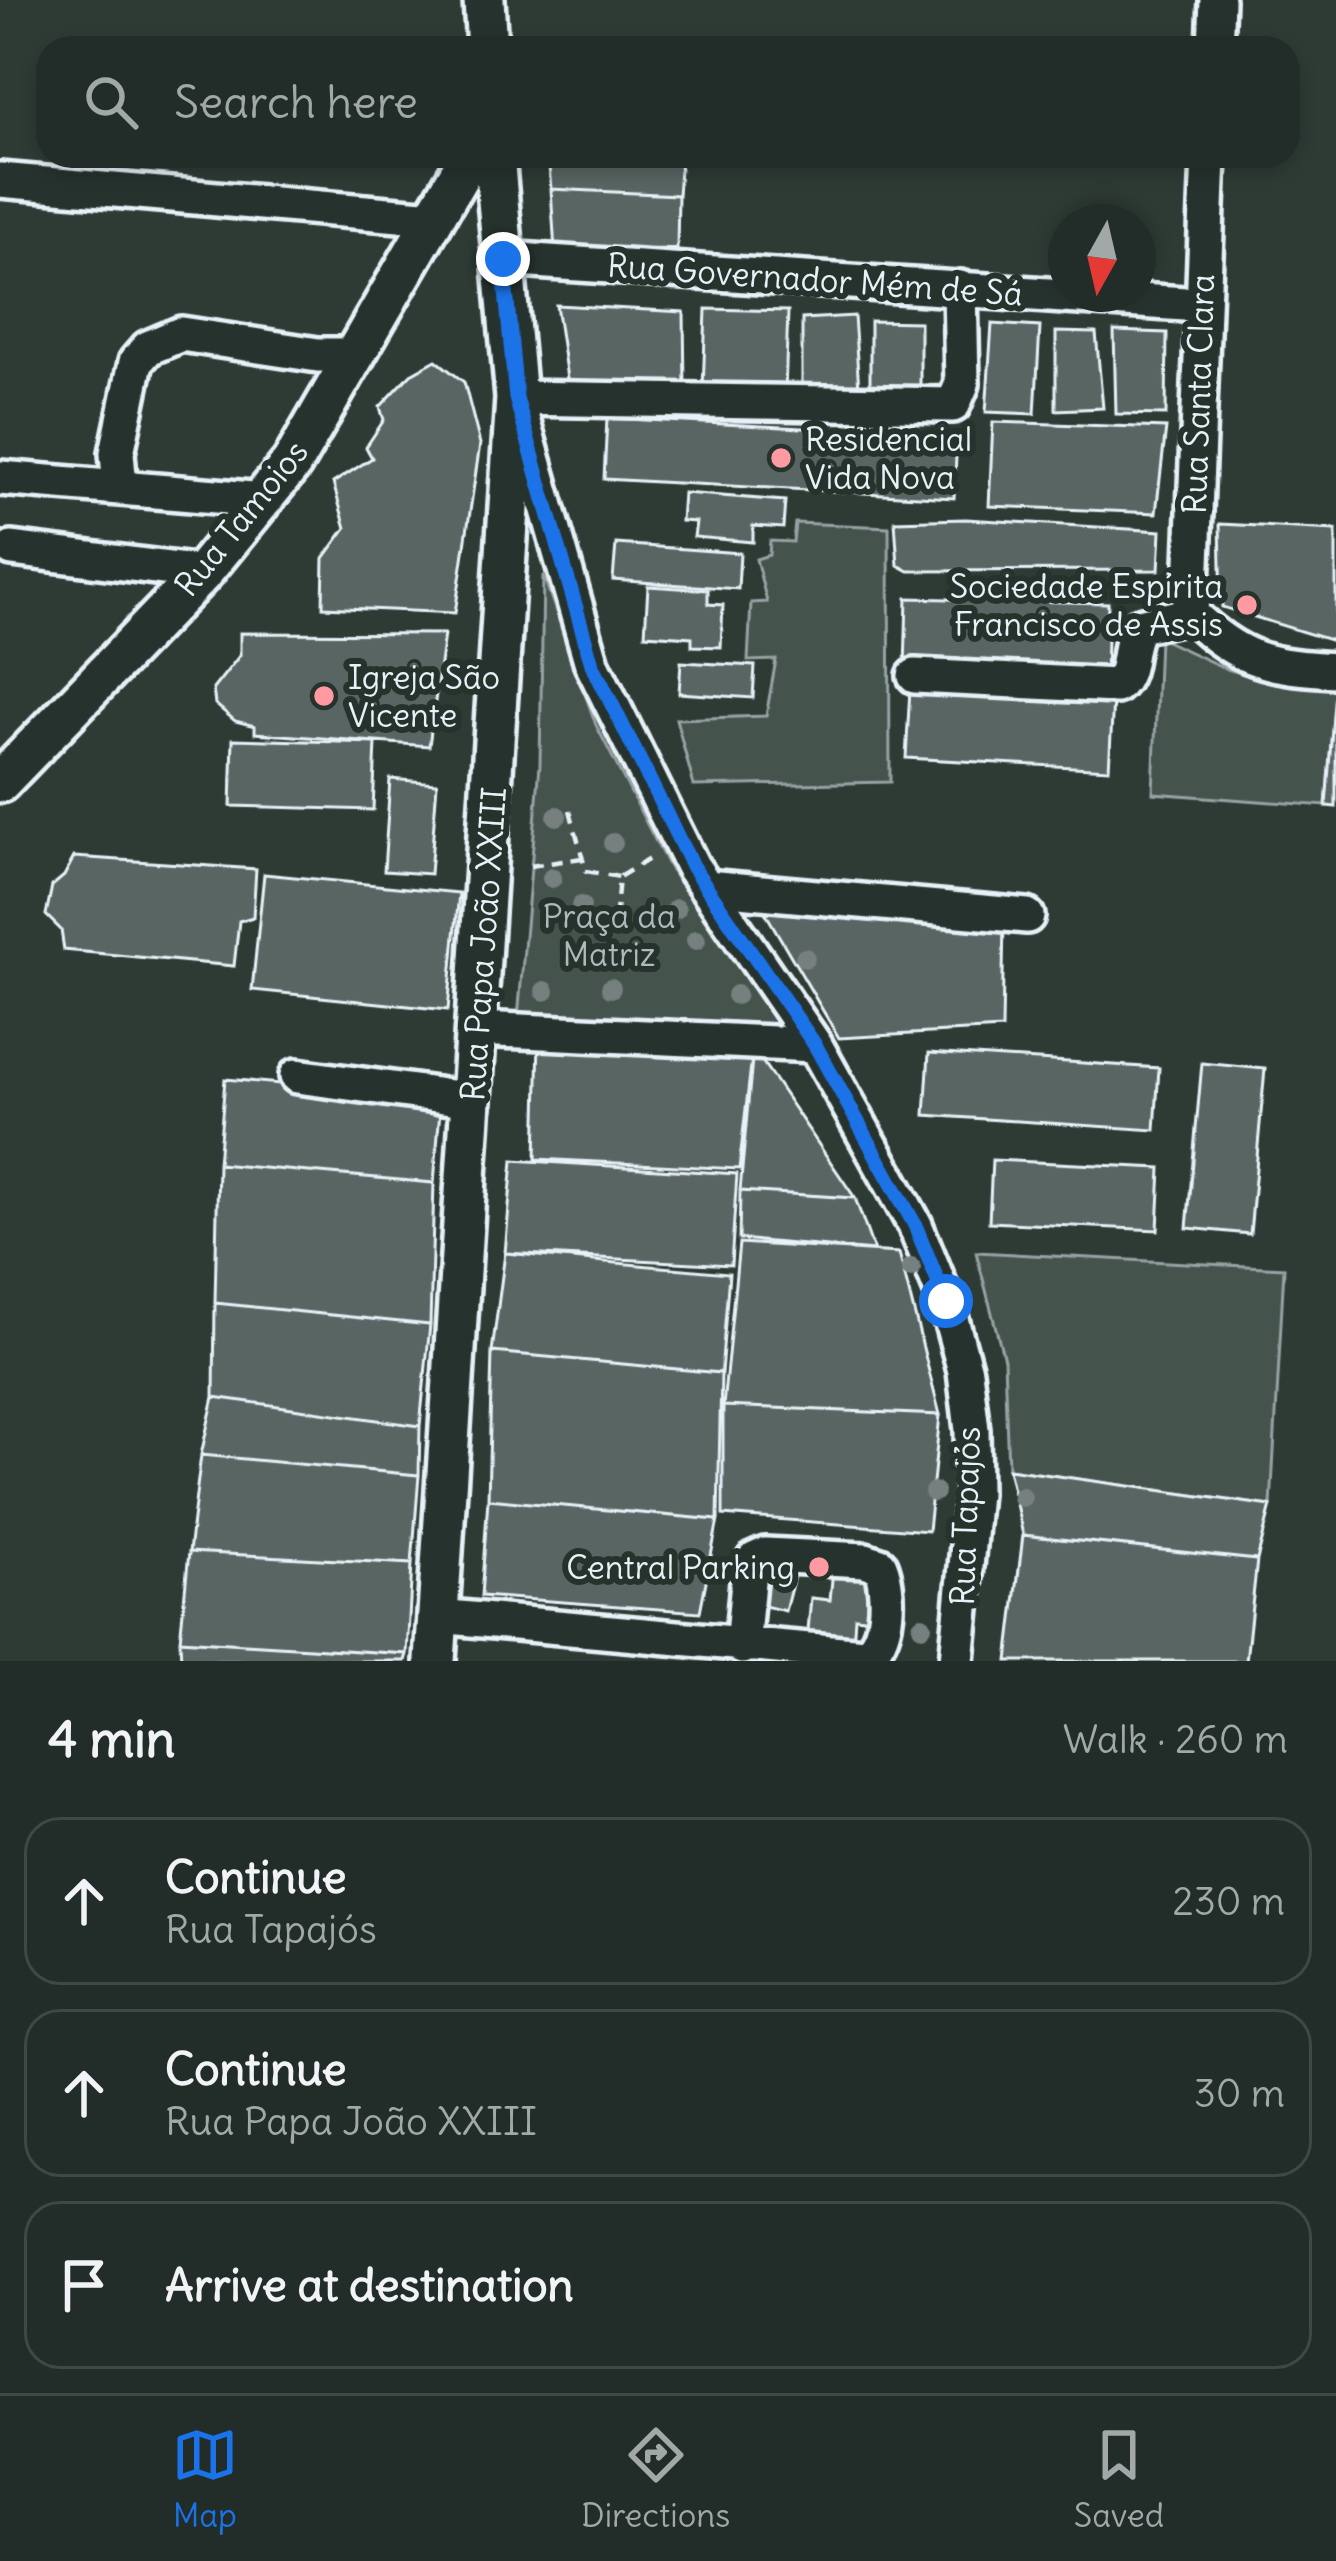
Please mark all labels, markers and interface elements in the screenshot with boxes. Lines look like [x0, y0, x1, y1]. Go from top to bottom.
search box [36, 36, 1300, 168]
icon: search [78, 69, 144, 135]
text: Search here [174, 74, 418, 130]
north arrow [1048, 204, 1156, 312]
route end [476, 232, 530, 286]
street label: Rua Governador Mém de Sá [606, 244, 1024, 314]
street label: Rua Santa Clara [1173, 273, 1223, 515]
place label: Residencial Vida Nova [805, 418, 972, 498]
street label: Rua Tamoios [165, 431, 317, 605]
marker: Residencial Vida Nova [768, 445, 794, 471]
place label: Sociedade Espírita Francisco de Assis [950, 565, 1223, 645]
marker: Sociedade Espírita Francisco de Assis [1234, 592, 1260, 618]
place label: Igreja São Vicente [348, 656, 500, 736]
marker: Igreja São Vicente [311, 683, 337, 709]
street label: Rua Papa João XXIII [451, 786, 515, 1102]
park label: Praça da Matriz [542, 895, 676, 975]
route start [919, 1274, 973, 1328]
street label: Rua Tapajós [941, 1426, 989, 1606]
place label: Central Parking [566, 1546, 795, 1588]
marker: Central Parking [806, 1554, 832, 1580]
text: 4 min [48, 1707, 175, 1771]
text: Walk · 260 m [1063, 1715, 1288, 1764]
text: Continue [165, 1849, 347, 1905]
icon: ahead [51, 1868, 117, 1934]
text: 230 m [1172, 1877, 1285, 1926]
text: Rua Tapajós [165, 1905, 377, 1954]
text: Continue [165, 2041, 347, 2097]
icon: ahead [51, 2060, 117, 2126]
text: 30 m [1194, 2069, 1285, 2118]
text: Rua Papa João XXIII [165, 2097, 537, 2146]
icon: arrive [51, 2252, 117, 2318]
text: Arrive at destination [165, 2257, 574, 2313]
tab: Map [172, 2422, 238, 2536]
tab: Directions [581, 2422, 730, 2536]
tab: Saved [1074, 2422, 1164, 2536]

